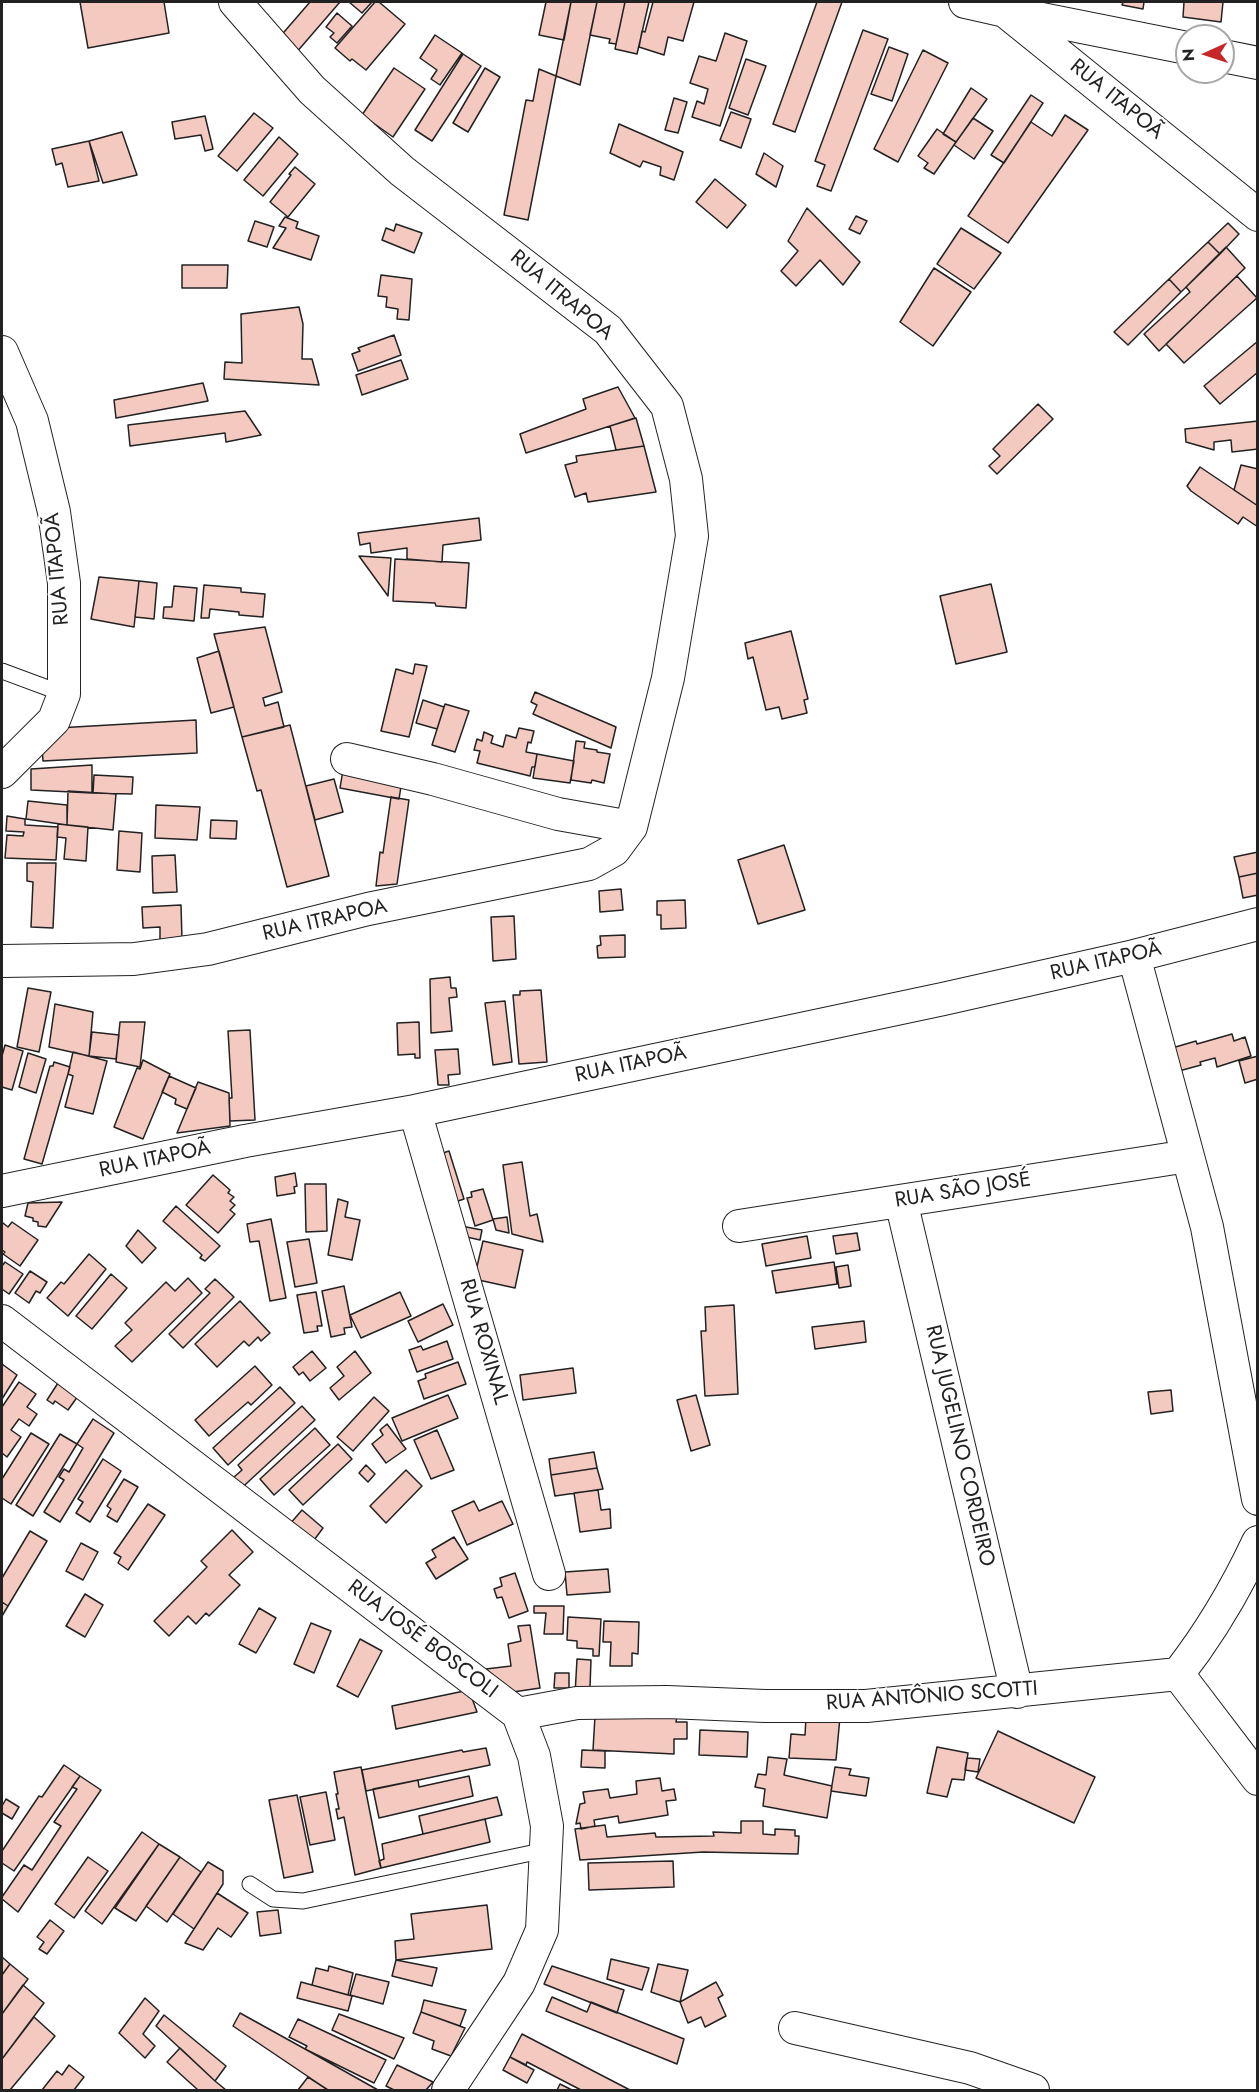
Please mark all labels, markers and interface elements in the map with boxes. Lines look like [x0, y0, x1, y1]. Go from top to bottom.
north arrow [1175, 24, 1235, 84]
text: N [1177, 48, 1200, 62]
street label: RUA ITAPOÃ [1064, 55, 1168, 145]
street label: RUA ITRAPOA [504, 246, 618, 346]
street label: RUA ITAPOÃ [41, 512, 75, 626]
street label: RUA ITRAPOA [260, 894, 390, 948]
street label: RUA ITAPOÃ [1048, 937, 1164, 987]
street label: RUA ITAPOÃ [573, 1041, 689, 1089]
street label: RUA ITAPOÃ [97, 1136, 213, 1184]
street label: RUA SÃO JOSÉ [893, 1168, 1033, 1214]
street label: RUA ROXINAL [453, 1276, 513, 1408]
street label: RUA JUGELINO CORDEIRO [919, 1323, 999, 1569]
street label: RUA JOSÉ BOSCOLI [342, 1575, 502, 1705]
street label: RUA ANTÔNIO SCOTTI [825, 1677, 1039, 1717]

